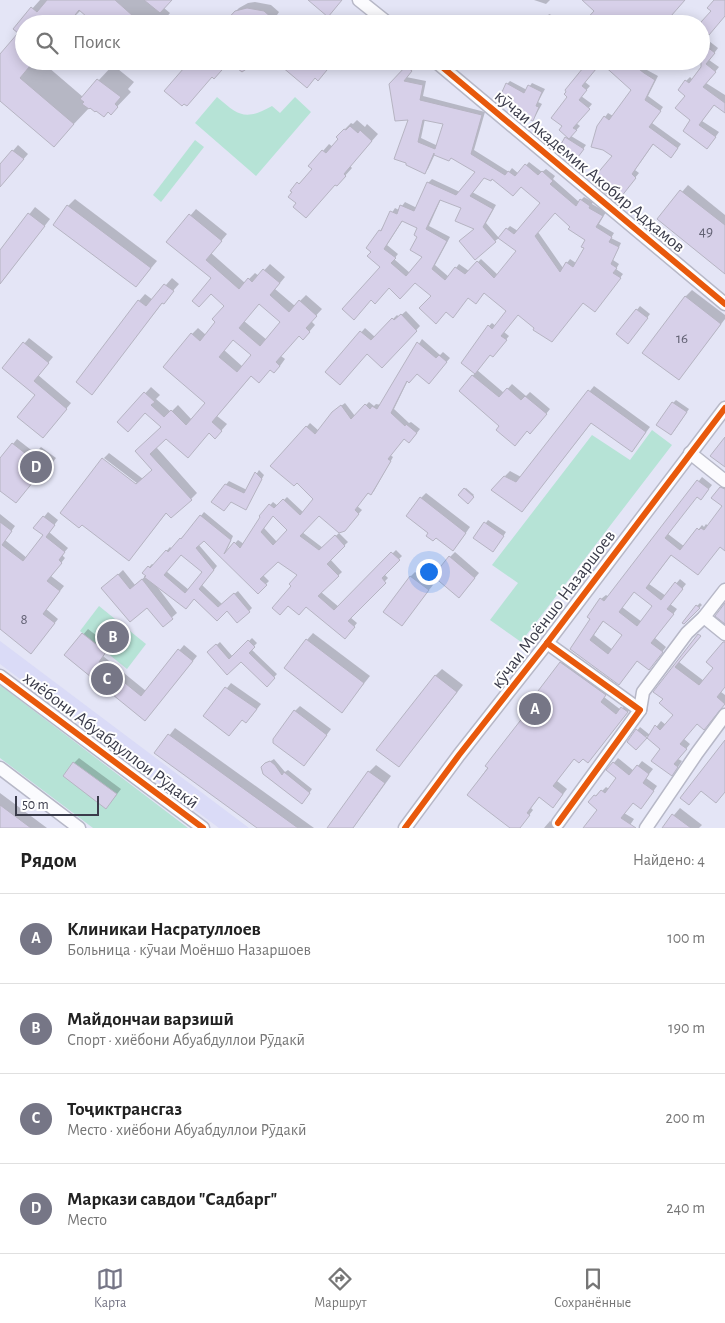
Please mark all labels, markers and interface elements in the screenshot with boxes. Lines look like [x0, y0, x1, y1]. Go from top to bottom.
search box [15, 15, 710, 70]
icon: search [33, 29, 61, 57]
text: Поиск [73, 33, 120, 52]
street label: кӯчаи Академик Акобир Адҳамов [491, 86, 688, 256]
house number: 49 [699, 224, 713, 239]
house number: 16 [676, 331, 688, 346]
pin: D [20, 448, 52, 486]
street label: кӯчаи Моёншо Назаршоев [488, 527, 619, 692]
your location [416, 559, 442, 585]
house number: 8 [20, 612, 28, 627]
pin: B [97, 618, 129, 656]
pin: C [91, 660, 123, 698]
street label: хиёбони Абуабдуллои Рӯдакӣ [19, 668, 202, 813]
pin: A [519, 690, 551, 728]
scale bar [15, 793, 99, 816]
text: 50 m [22, 798, 49, 812]
text: Рядом [20, 850, 77, 871]
text: Найдено: 4 [633, 852, 705, 868]
text: Клиникаи Насратуллоев [67, 920, 261, 939]
text: A [31, 930, 41, 946]
text: 100 m [667, 930, 705, 946]
text: Больница · кӯчаи Моёншо Назаршоев [67, 942, 311, 958]
text: Майдончаи варзишӣ [67, 1010, 234, 1029]
text: B [31, 1020, 41, 1036]
text: 190 m [668, 1020, 705, 1036]
text: Спорт · хиёбони Абуабдуллои Рӯдакӣ [67, 1032, 305, 1048]
text: Тоҷиктрансгаз [67, 1100, 182, 1119]
text: C [32, 1110, 40, 1126]
text: 200 m [665, 1110, 705, 1126]
text: Место · хиёбони Абуабдуллои Рӯдакӣ [67, 1122, 307, 1138]
text: Маркази савдои "Садбарг" [67, 1190, 277, 1209]
text: D [31, 1200, 41, 1216]
text: 240 m [666, 1200, 705, 1216]
text: Место [67, 1212, 107, 1228]
tab: Карта [94, 1265, 127, 1312]
tab: Маршрут [314, 1265, 367, 1312]
tab: Сохранённые [554, 1265, 631, 1312]

